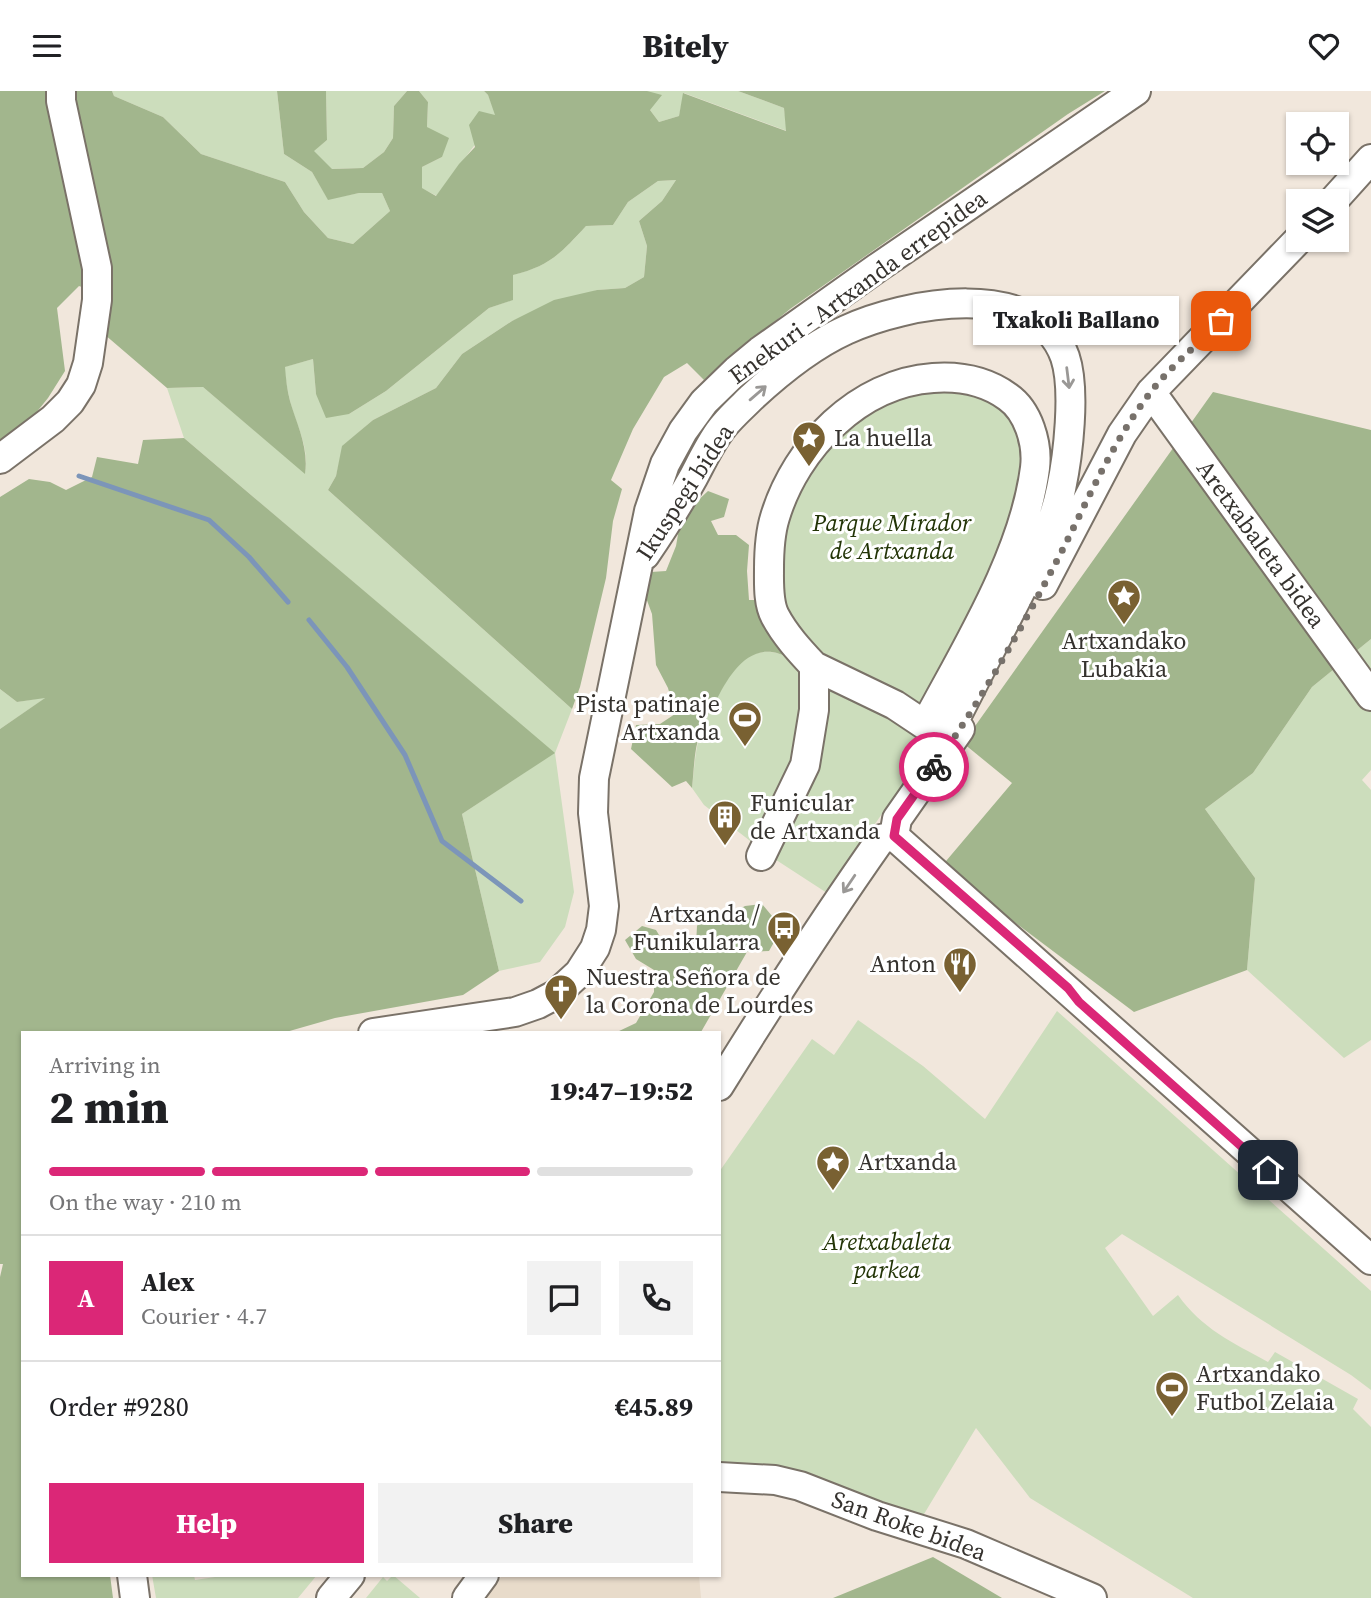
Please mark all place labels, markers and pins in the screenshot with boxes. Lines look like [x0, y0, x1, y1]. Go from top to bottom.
pin [1191, 291, 1251, 351]
callout: Txakoli Ballano [972, 296, 1179, 345]
place icon: La huella [790, 419, 828, 468]
place label: La huella [834, 421, 933, 454]
place icon: Artxandako Lubakia [1105, 577, 1143, 626]
place label: Artxandako Lubakia [1062, 624, 1186, 685]
place label: Pista patinaje Artxanda [576, 687, 721, 748]
sports icon: Pista patinaje Artxanda [726, 699, 764, 748]
place label: Funicular de Artxanda [750, 786, 881, 847]
building icon: Funicular de Artxanda [706, 798, 744, 847]
place label: Artxanda / Funikularra [633, 897, 761, 958]
bus stop icon: Artxanda / Funikularra [765, 909, 803, 958]
restaurant icon: Anton [941, 945, 979, 994]
place label: Anton [870, 947, 936, 980]
place label: Nuestra Señora de la Corona de Lourdes [586, 960, 813, 1021]
church icon: Nuestra Señora de la Corona de Lourdes [542, 972, 580, 1021]
pin [1238, 1140, 1298, 1200]
place icon: Artxanda [814, 1143, 852, 1192]
place label: Artxanda [858, 1145, 958, 1178]
place label: Artxandako Futbol Zelaia [1196, 1357, 1335, 1418]
sports icon: Artxandako Futbol Zelaia [1153, 1369, 1191, 1418]

